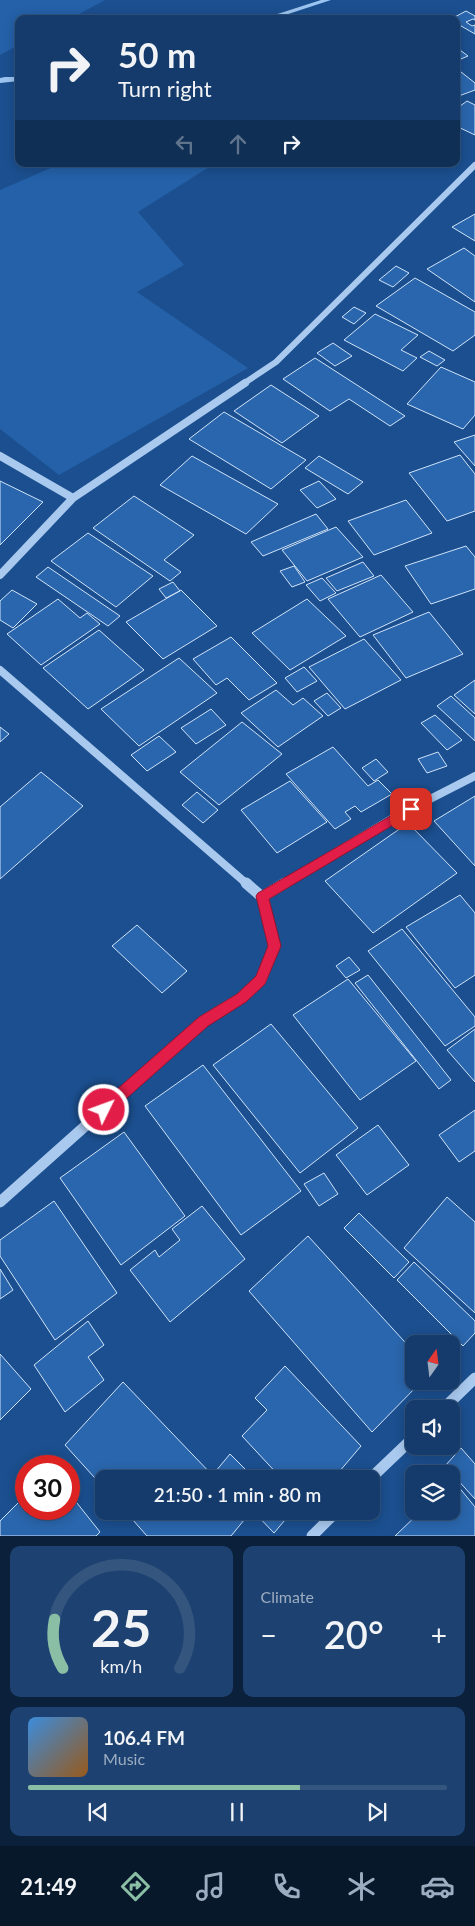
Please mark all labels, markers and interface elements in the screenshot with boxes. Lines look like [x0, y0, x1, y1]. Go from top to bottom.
text: 50 m [118, 33, 196, 75]
icon: right [35, 35, 100, 100]
text: Turn right [118, 75, 212, 102]
icon: left [171, 130, 199, 158]
icon: ahead [224, 130, 252, 158]
icon: right [277, 130, 305, 158]
pin [390, 788, 432, 830]
icon: arrive [397, 795, 425, 823]
position arrow [77, 1083, 129, 1135]
north arrow [405, 1335, 460, 1390]
map controls [405, 1335, 460, 1520]
button: sound [405, 1400, 460, 1455]
speed limit sign: 30 [15, 1455, 80, 1520]
button: layers [405, 1465, 460, 1520]
text: 21:50 · 1 min · 80 m [154, 1483, 321, 1506]
text: Climate [261, 1587, 314, 1606]
text: 25 [91, 1596, 151, 1658]
text: 20° [324, 1611, 384, 1657]
text: − [261, 1618, 277, 1652]
text: + [431, 1618, 447, 1652]
text: km/h [100, 1655, 142, 1677]
text: 106.4 FM [103, 1726, 185, 1749]
text: Music [103, 1749, 145, 1768]
icon: previous [84, 1798, 112, 1826]
icon: pause [223, 1798, 251, 1826]
icon: next [363, 1798, 391, 1826]
icon: directions [118, 1869, 153, 1904]
icon: music [193, 1869, 228, 1904]
icon: phone [269, 1869, 304, 1904]
icon: climate [344, 1869, 379, 1904]
icon: car [420, 1869, 455, 1904]
text: 21:49 [20, 1873, 77, 1900]

